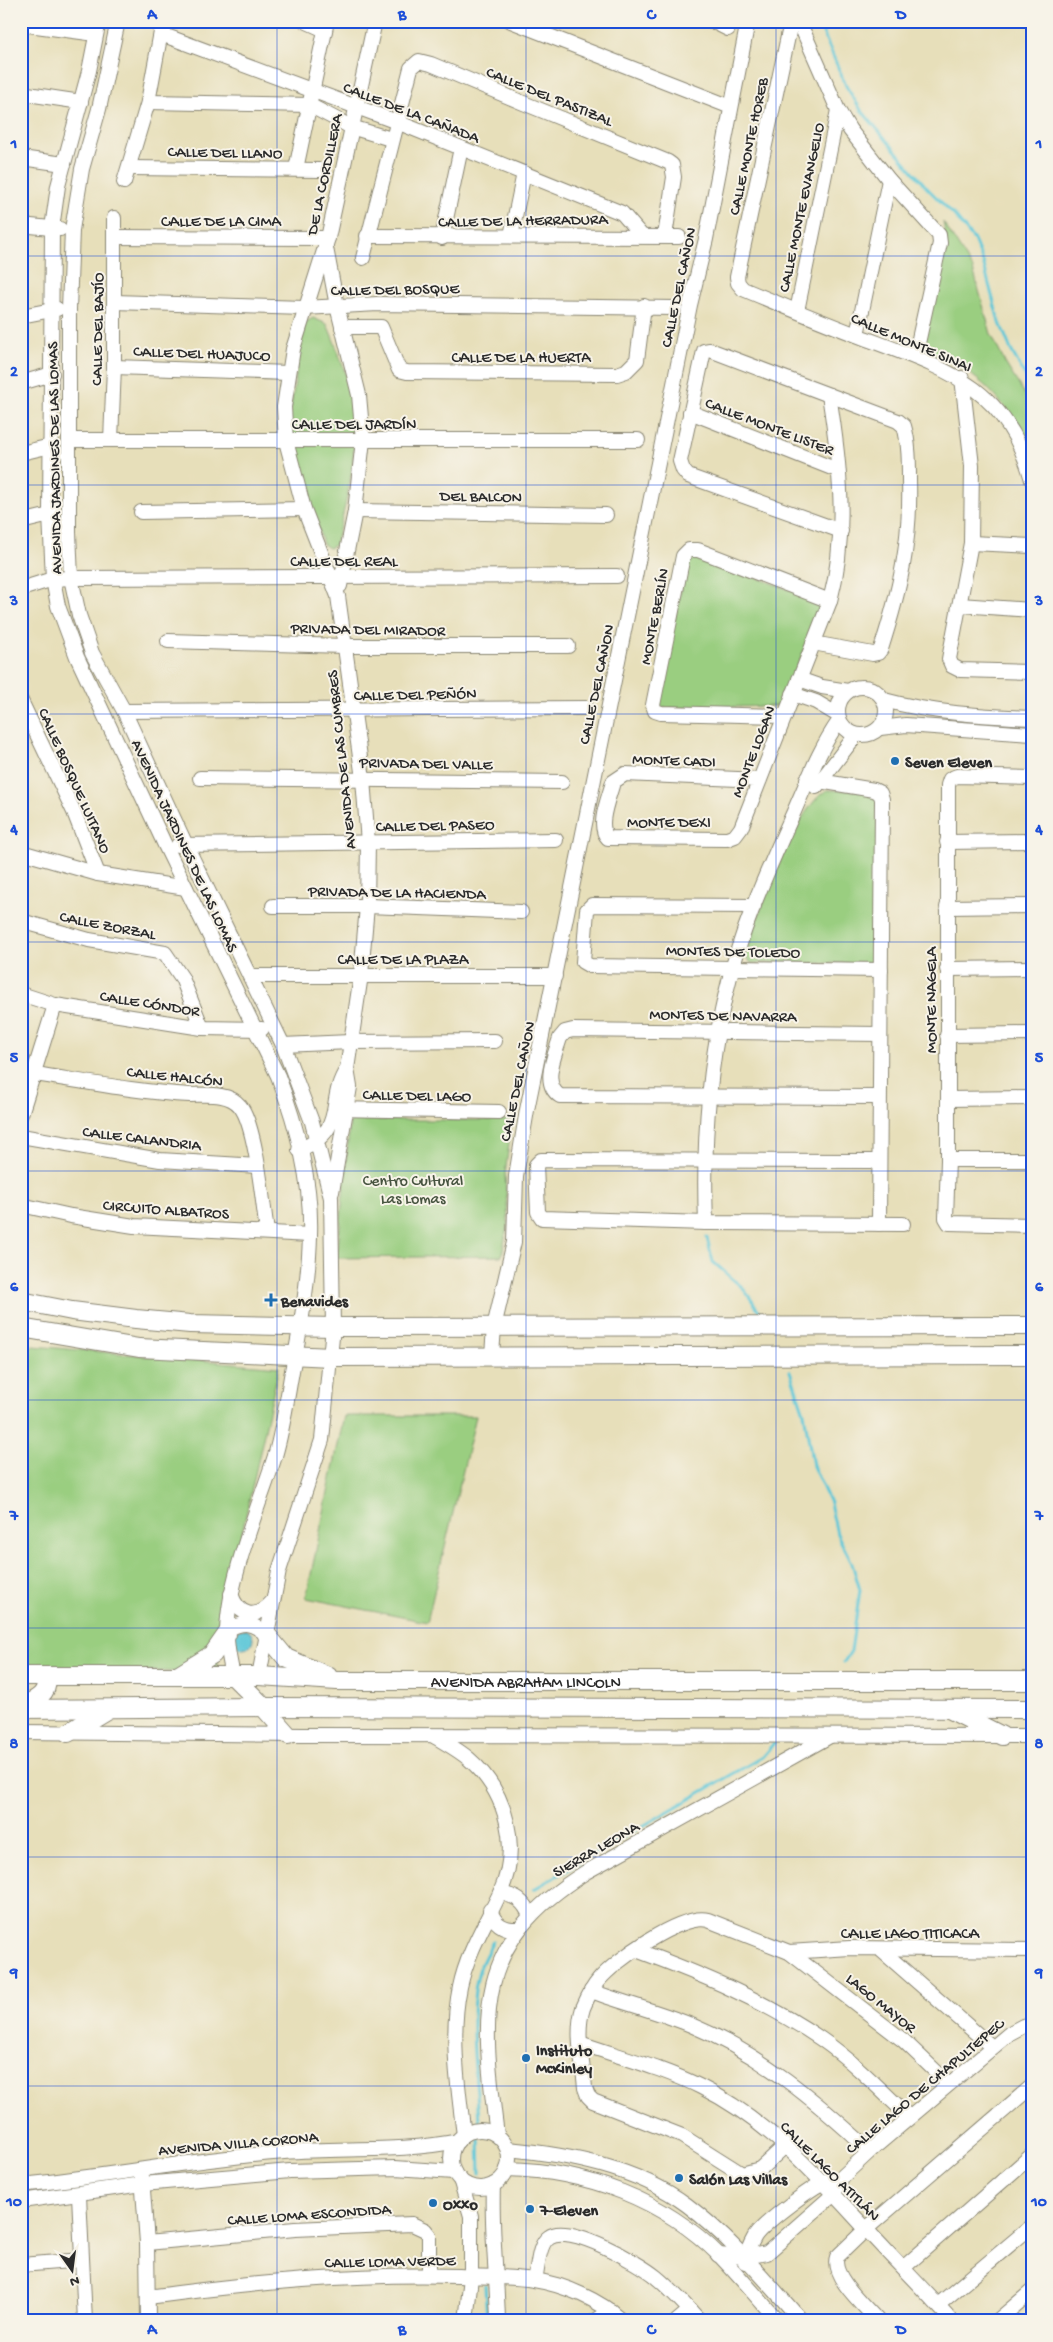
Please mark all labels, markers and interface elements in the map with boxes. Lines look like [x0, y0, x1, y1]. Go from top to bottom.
text: A [146, 7, 158, 26]
text: B [397, 7, 407, 26]
text: C [646, 7, 657, 26]
text: D [894, 7, 907, 26]
street label: CALLE DEL PASTIZAL [483, 64, 616, 133]
street label: CALLE MONTE HOREB [727, 75, 774, 217]
street label: CALLE DE LA CAÑADA [340, 79, 484, 150]
street label: DE LA CORDILLERA [304, 111, 349, 238]
street label: CALLE MONTE EVANGELIO [776, 121, 831, 294]
text: 1 [10, 136, 17, 155]
text: 1 [1035, 136, 1042, 155]
street label: CALLE DEL LLANO [167, 144, 283, 165]
street label: CALLE DE LA HERRADURA [438, 211, 610, 233]
street label: CALLE DE LA CIMA [161, 214, 283, 233]
street label: CALLE DEL CAÑON [657, 226, 702, 349]
street label: CALLE DEL BAJÍO [88, 272, 110, 386]
street label: CALLE DEL BOSQUE [330, 281, 461, 302]
street label: CALLE MONTE SINAI [847, 310, 974, 378]
street label: AVENIDA JARDINES DE LAS LOMAS [45, 341, 68, 574]
street label: CALLE DEL HUAJUCO [133, 344, 271, 367]
street label: CALLE DE LA HUERTA [451, 350, 592, 369]
text: 2 [10, 364, 18, 383]
text: 2 [1035, 364, 1043, 383]
street label: CALLE MONTE LISTER [702, 395, 836, 462]
street label: CALLE DEL JARDÍN [292, 416, 416, 436]
street label: DEL BALCON [439, 488, 522, 509]
street label: CALLE DEL REAL [290, 554, 399, 573]
street label: MONTE BERLÍN [637, 567, 675, 666]
text: 3 [9, 593, 18, 612]
text: 3 [1034, 593, 1043, 612]
street label: PRIVADA DEL MIRADOR [290, 621, 446, 642]
street label: CALLE DEL CAÑON [575, 623, 620, 746]
street label: AVENIDA DE LAS CUMBRES [325, 669, 362, 850]
street label: CALLE DEL PEÑÓN [353, 685, 477, 707]
street label: MONTE LOGAN [729, 704, 781, 801]
street label: CALLE BOSQUE LUITANO [32, 706, 114, 857]
street label: AVENIDA JARDINES DE LAS LOMAS [125, 737, 241, 956]
street label: MONTE CADI [632, 752, 716, 773]
street label: PRIVADA DEL VALLE [358, 755, 494, 776]
marker: Seven Eleven [889, 755, 901, 767]
place label: Seven Eleven [905, 755, 992, 774]
street label: MONTE DEXI [627, 815, 711, 834]
street label: CALLE DEL PASEO [375, 817, 495, 838]
text: 4 [9, 822, 18, 841]
text: 4 [1034, 822, 1043, 841]
street label: PRIVADA DE LA HACIENDA [307, 883, 487, 906]
street label: CALLE ZORZAL [58, 909, 158, 946]
street label: MONTES DE TOLEDO [666, 943, 801, 964]
street label: MONTE NAGELA [924, 945, 943, 1053]
street label: CALLE DE LA PLAZA [338, 952, 470, 971]
street label: CALLE CÓNDOR [98, 988, 201, 1023]
street label: MONTES DE NAVARRA [649, 1007, 798, 1028]
street label: CALLE DEL CAÑON [496, 1020, 541, 1143]
text: 5 [10, 1050, 19, 1069]
text: 5 [1035, 1050, 1044, 1069]
street label: CALLE HALCÓN [126, 1064, 224, 1093]
street label: CALLE DEL LAGO [362, 1087, 472, 1108]
street label: CALLE CALANDRIA [81, 1124, 204, 1157]
park label: Centro Cultural Las Lomas [363, 1173, 463, 1210]
street label: CIRCUITO ALBATROS [102, 1198, 230, 1225]
text: 6 [10, 1279, 19, 1298]
text: 6 [1035, 1279, 1044, 1298]
marker: Benavides [265, 1294, 277, 1306]
place label: Benavides [280, 1294, 349, 1313]
text: 7 [9, 1508, 19, 1527]
text: 7 [1034, 1508, 1044, 1527]
street label: AVENIDA ABRAHAM LINCOLN [431, 1675, 621, 1694]
text: 8 [10, 1736, 19, 1755]
text: 8 [1035, 1736, 1044, 1755]
street label: SIERRA LEONA [550, 1818, 645, 1883]
street label: CALLE LAGO TITICACA [841, 1926, 981, 1945]
text: 9 [9, 1965, 18, 1984]
text: 9 [1034, 1965, 1043, 1984]
street label: LAGO MAYOR [841, 1971, 919, 2039]
street label: CALLE LAGO DE CHAPULTEPEC [843, 2015, 1010, 2160]
place label: Instituto McKinley [536, 2043, 593, 2080]
marker: Instituto McKinley [520, 2052, 532, 2064]
street label: CALLE LAGO ATITLÁN [775, 2118, 883, 2226]
street label: AVENIDA VILLA CORONA [158, 2129, 320, 2162]
marker: Salón Las Villas [673, 2172, 685, 2184]
place label: Salón Las Villas [689, 2172, 788, 2191]
text: 10 [5, 2194, 22, 2213]
text: 10 [1030, 2194, 1047, 2213]
marker: Oxxo [427, 2197, 439, 2209]
place label: Oxxo [443, 2197, 478, 2216]
street label: CALLE LOMA ESCONDIDA [227, 2201, 393, 2232]
marker: 7-Eleven [524, 2203, 536, 2215]
place label: 7-Eleven [539, 2203, 598, 2222]
north arrow [48, 2244, 98, 2294]
street label: CALLE LOMA VERDE [324, 2253, 457, 2274]
text: N [68, 2271, 81, 2290]
text: A [146, 2322, 158, 2341]
text: B [397, 2322, 407, 2341]
text: C [646, 2322, 657, 2341]
text: D [894, 2322, 907, 2341]

